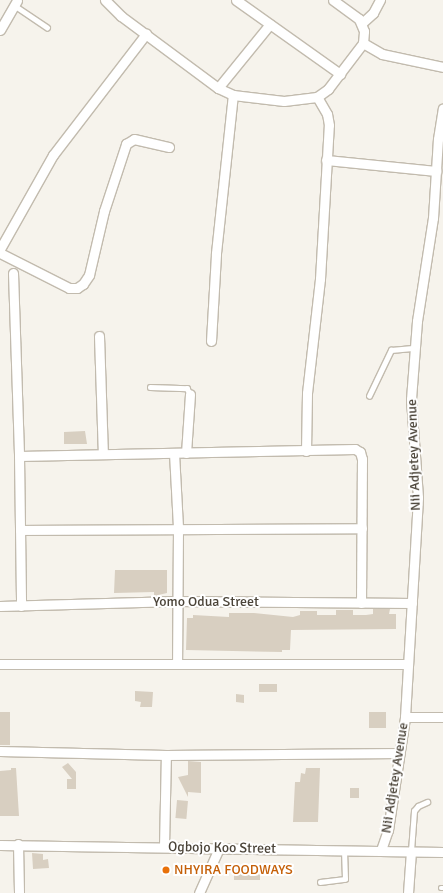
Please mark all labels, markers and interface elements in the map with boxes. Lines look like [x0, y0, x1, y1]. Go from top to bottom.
street label: Nii Adjetey Avenue [404, 399, 424, 511]
street label: Yomo Odua Street [153, 594, 259, 610]
street label: Nii Adjetey Avenue [378, 721, 412, 835]
street label: Ogbojo Koo Street [168, 839, 276, 857]
place label: NHYIRA FOODWAYS [174, 862, 293, 878]
marker: NHYIRA FOODWAYS [161, 865, 171, 875]

